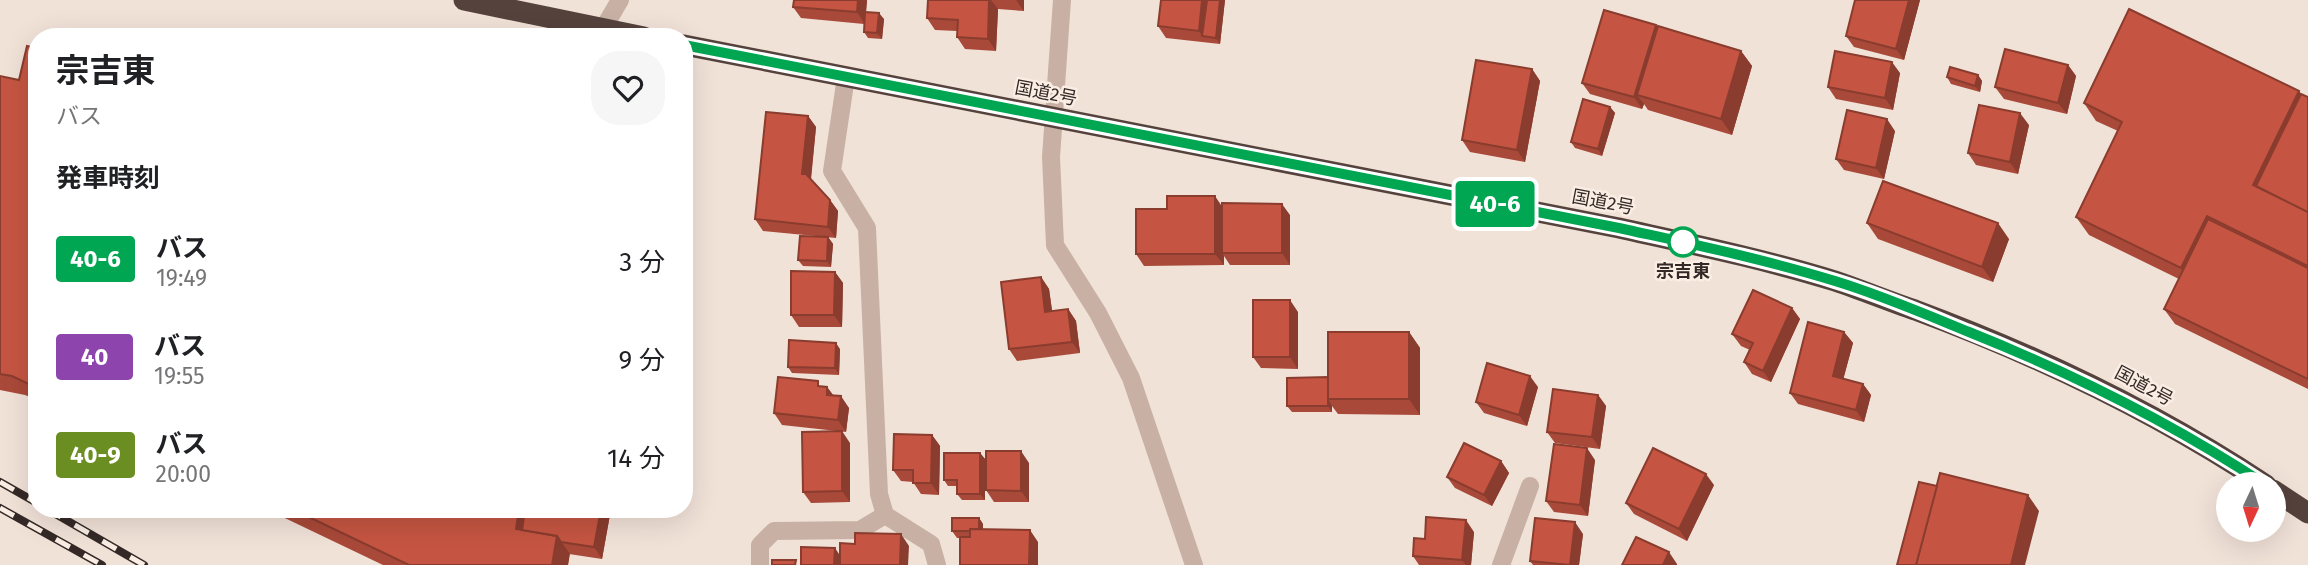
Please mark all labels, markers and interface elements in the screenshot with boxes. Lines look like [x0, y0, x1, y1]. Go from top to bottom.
text: 宗吉東 [56, 51, 155, 91]
button: heart [591, 51, 665, 125]
street label: 国道2号 [1013, 76, 1079, 110]
text: バス [56, 102, 102, 130]
text: 発車時刻 [56, 163, 160, 194]
line badge: 40-6 [1446, 181, 1544, 227]
street label: 国道2号 [1570, 185, 1636, 219]
text: 40-6 [1470, 190, 1520, 218]
marker: 宗吉東 [1668, 227, 1698, 257]
text: バス [156, 233, 208, 264]
text: 40-6 [70, 245, 121, 273]
text: 3 分 [619, 247, 665, 278]
place label: 宗吉東 [1656, 260, 1710, 282]
text: 19:49 [156, 264, 207, 292]
text: バス [154, 331, 206, 362]
text: 40 [81, 343, 108, 371]
text: 9 分 [618, 345, 665, 376]
text: 19:55 [154, 362, 205, 390]
street label: 国道2号 [2111, 362, 2177, 410]
text: バス [156, 429, 208, 460]
text: 40-9 [70, 441, 121, 469]
text: 14 分 [607, 443, 665, 474]
text: 20:00 [156, 460, 211, 488]
north arrow [2216, 472, 2286, 542]
map controls [2216, 472, 2286, 542]

